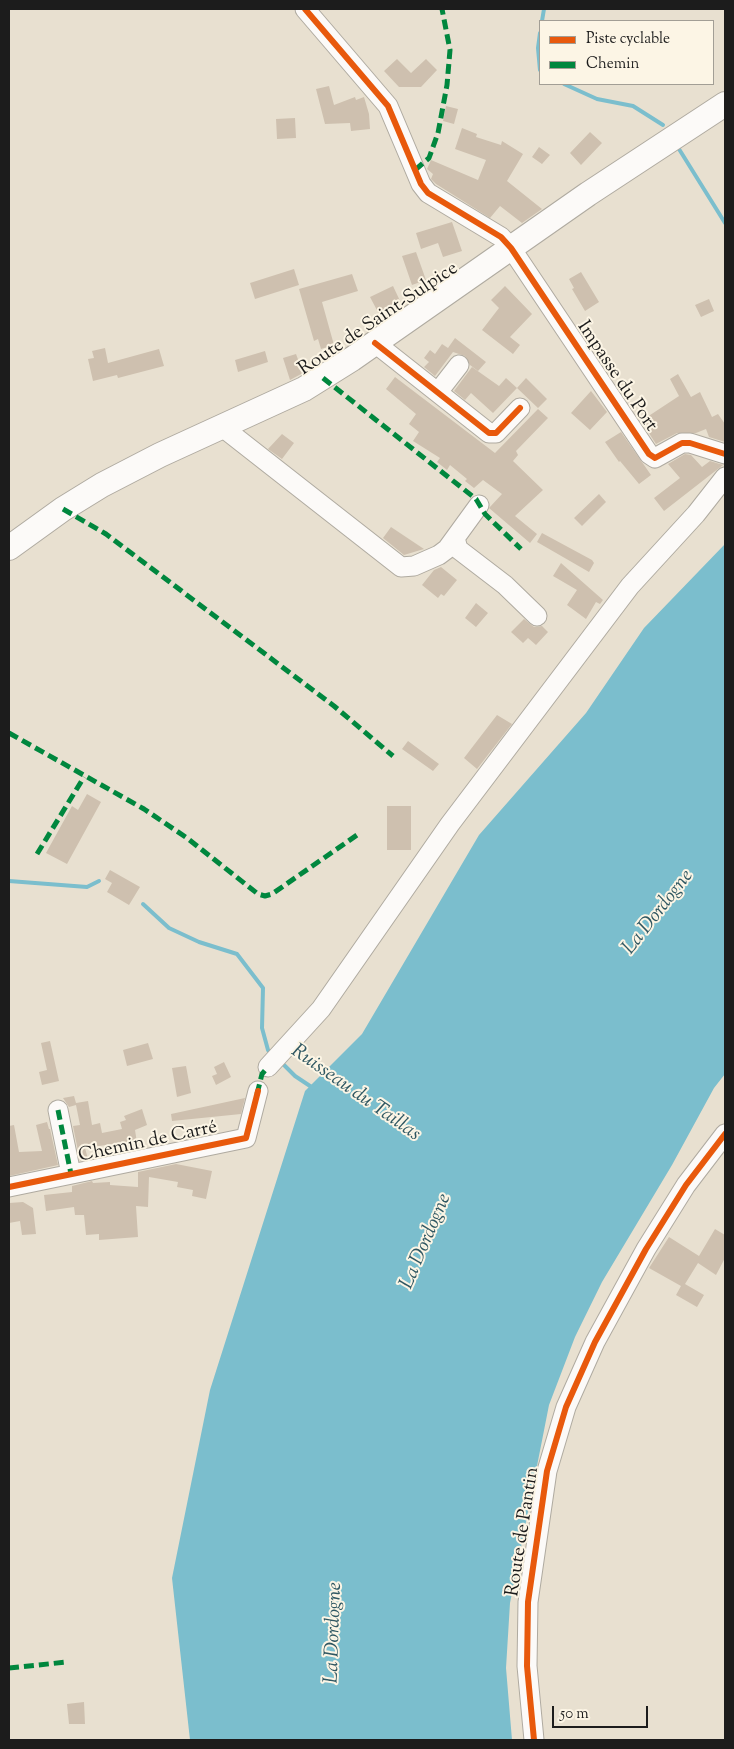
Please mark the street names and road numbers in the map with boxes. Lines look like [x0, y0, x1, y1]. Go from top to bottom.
street label: Route de Saint-Sulpice [295, 258, 463, 382]
street label: Impasse du Port [571, 317, 661, 437]
street label: Chemin de Carré [76, 1117, 220, 1169]
street label: Route de Pantin [503, 1466, 545, 1598]

